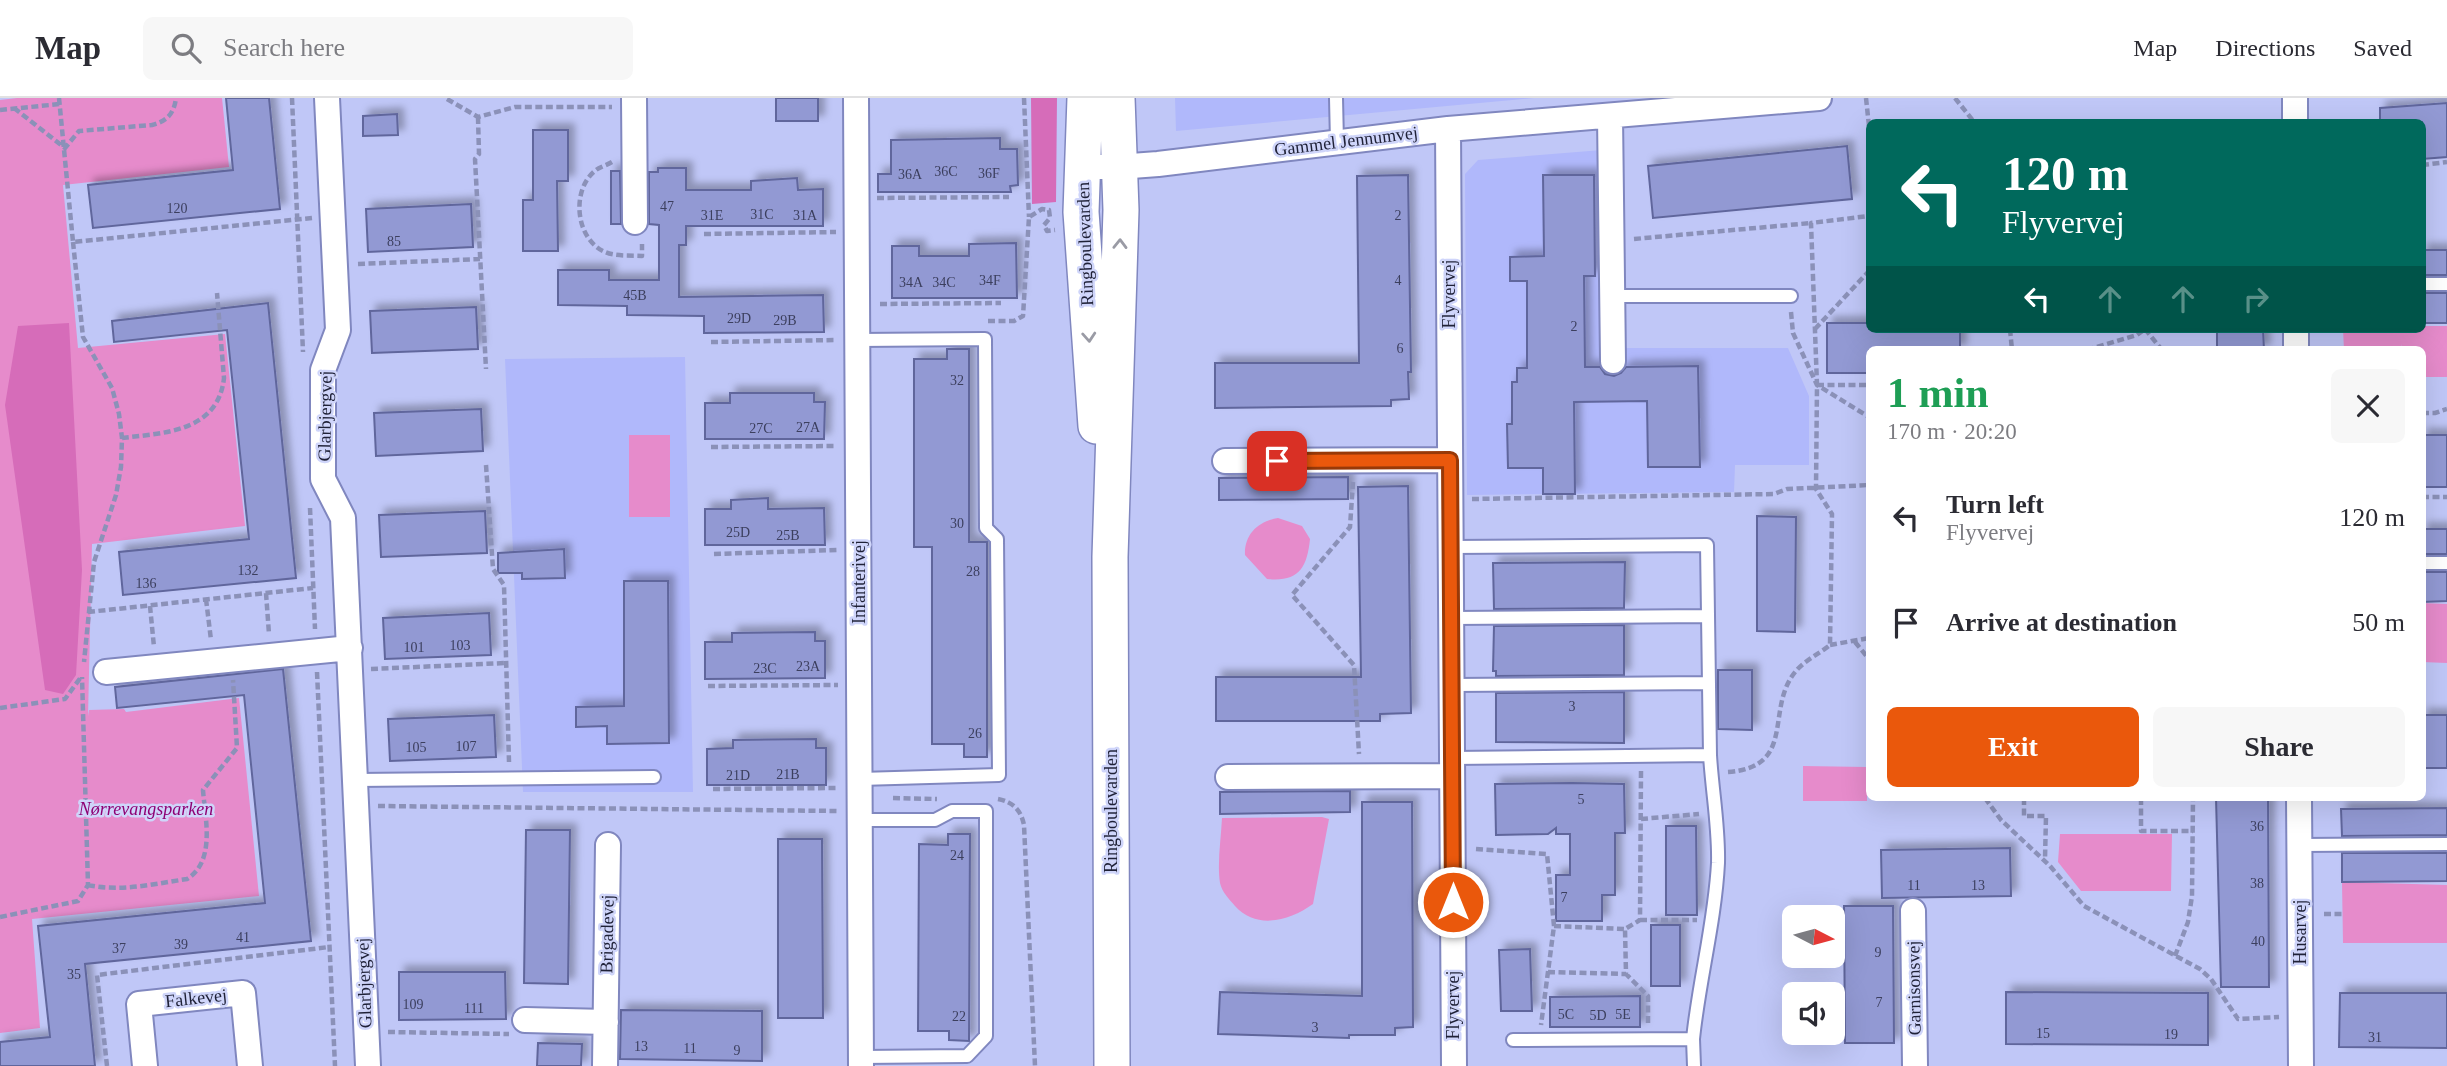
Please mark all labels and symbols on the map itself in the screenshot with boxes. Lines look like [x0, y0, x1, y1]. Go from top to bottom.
street label: Gammel Jennumvej [1273, 122, 1419, 160]
house number: 36C [934, 164, 958, 179]
house number: 36F [978, 166, 1000, 181]
house number: 36A [898, 167, 923, 182]
street label: Ringboulevarden [1073, 182, 1097, 306]
house number: 47 [660, 199, 674, 214]
house number: 120 [167, 201, 188, 216]
house number: 31C [750, 207, 774, 222]
house number: 31E [701, 208, 723, 223]
house number: 31A [793, 208, 818, 223]
house number: 2 [1395, 208, 1402, 223]
house number: 85 [387, 234, 401, 249]
one-way arrow [1113, 238, 1128, 249]
street label: Flyvervej [1439, 260, 1459, 329]
house number: 34F [979, 273, 1001, 288]
house number: 4 [1395, 273, 1402, 288]
house number: 34A [899, 275, 924, 290]
house number: 34C [932, 275, 956, 290]
house number: 45B [623, 288, 647, 303]
house number: 29D [727, 311, 751, 326]
house number: 29B [773, 313, 797, 328]
house number: 2 [1571, 319, 1578, 334]
one-way arrow [1082, 332, 1097, 343]
house number: 6 [1397, 341, 1404, 356]
street label: Glarbjergvej [314, 371, 336, 461]
house number: 32 [950, 373, 964, 388]
house number: 27A [796, 420, 821, 435]
house number: 27C [749, 421, 773, 436]
pin [1247, 431, 1307, 491]
house number: 30 [950, 516, 964, 531]
house number: 25D [726, 525, 750, 540]
house number: 25B [776, 528, 800, 543]
street label: Infanterivej [849, 540, 869, 624]
house number: 132 [238, 563, 259, 578]
house number: 28 [966, 564, 980, 579]
house number: 136 [136, 576, 157, 591]
house number: 103 [450, 638, 471, 653]
house number: 101 [404, 640, 425, 655]
house number: 23A [796, 659, 821, 674]
house number: 23C [753, 661, 777, 676]
house number: 3 [1569, 699, 1576, 714]
house number: 26 [968, 726, 982, 741]
house number: 107 [456, 739, 477, 754]
house number: 105 [406, 740, 427, 755]
street label: Ringboulevarden [1101, 749, 1121, 873]
house number: 21B [776, 767, 800, 782]
house number: 21D [726, 768, 750, 783]
house number: 5 [1578, 792, 1585, 807]
park label: Nørrevangsparken [78, 799, 213, 819]
house number: 36 [2250, 819, 2264, 834]
house number: 24 [950, 848, 964, 863]
position arrow [1416, 865, 1490, 939]
house number: 38 [2250, 876, 2264, 891]
house number: 11 [1907, 878, 1921, 893]
house number: 13 [1971, 878, 1985, 893]
house number: 7 [1561, 890, 1568, 905]
street label: Brigadevej [596, 894, 618, 974]
street label: Husarvej [2290, 900, 2310, 964]
north arrow [1782, 905, 1844, 968]
house number: 41 [236, 930, 250, 945]
house number: 40 [2251, 934, 2265, 949]
house number: 39 [174, 937, 188, 952]
street label: Glarbjergvej [352, 937, 376, 1029]
street label: Garnisonsvej [1903, 940, 1925, 1036]
house number: 37 [112, 941, 126, 956]
house number: 9 [1875, 945, 1882, 960]
house number: 35 [67, 967, 81, 982]
street label: Flyvervej [1443, 971, 1463, 1040]
street label: Falkevej [164, 985, 228, 1011]
house number: 7 [1876, 995, 1883, 1010]
house number: 109 [403, 997, 424, 1012]
house number: 111 [464, 1001, 484, 1016]
house number: 5C [1558, 1007, 1574, 1022]
house number: 5E [1615, 1007, 1631, 1022]
house number: 5D [1589, 1008, 1607, 1023]
house number: 22 [952, 1009, 966, 1024]
house number: 3 [1312, 1020, 1319, 1035]
house number: 15 [2036, 1026, 2050, 1041]
house number: 19 [2164, 1027, 2178, 1042]
house number: 31 [2368, 1030, 2382, 1045]
house number: 13 [634, 1039, 648, 1054]
house number: 11 [683, 1041, 697, 1056]
house number: 9 [734, 1043, 741, 1058]

